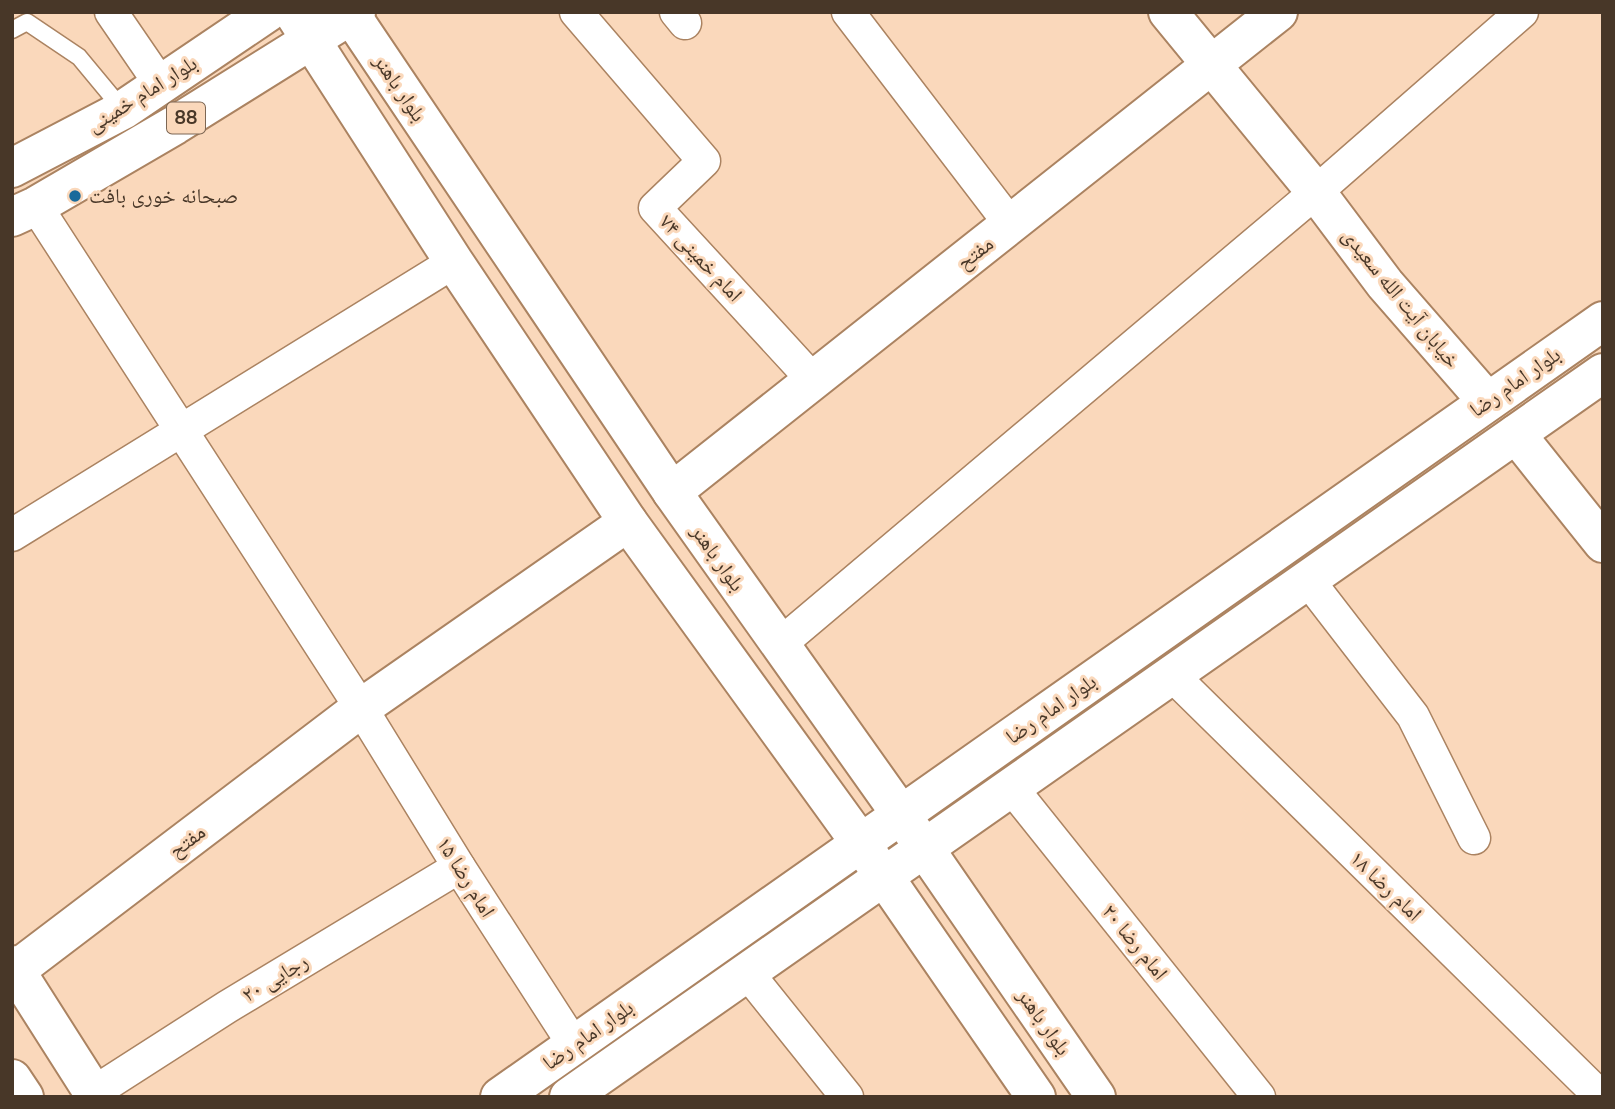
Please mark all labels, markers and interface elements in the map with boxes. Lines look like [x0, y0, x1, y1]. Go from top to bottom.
street label: بلوار باهنر [367, 48, 433, 127]
street label: بلوار امام خمینی [82, 49, 202, 139]
road number: 88 [167, 102, 205, 134]
place label: صبحانه خوری بافت [89, 182, 238, 210]
marker: صبحانه خوری بافت [67, 188, 83, 204]
street label: امام خمینی ۷۴ [653, 208, 749, 308]
street label: خیابان آیت الله سعیدی [1336, 222, 1466, 374]
street label: مفتح [951, 230, 999, 276]
street label: بلوار امام رضا [1464, 340, 1566, 424]
street label: بلوار باهنر [684, 518, 751, 597]
street label: بلوار امام رضا [1000, 667, 1102, 751]
street label: مفتح [163, 818, 211, 864]
street label: امام رضا ۱۵ [430, 832, 502, 922]
street label: امام رضا ۱۸ [1344, 845, 1428, 927]
street label: امام رضا ۲۰ [1096, 898, 1174, 986]
street label: رجایی ۲۰ [237, 947, 313, 1009]
street label: بلوار باهنر [1010, 982, 1077, 1061]
street label: بلوار امام رضا [537, 993, 639, 1077]

